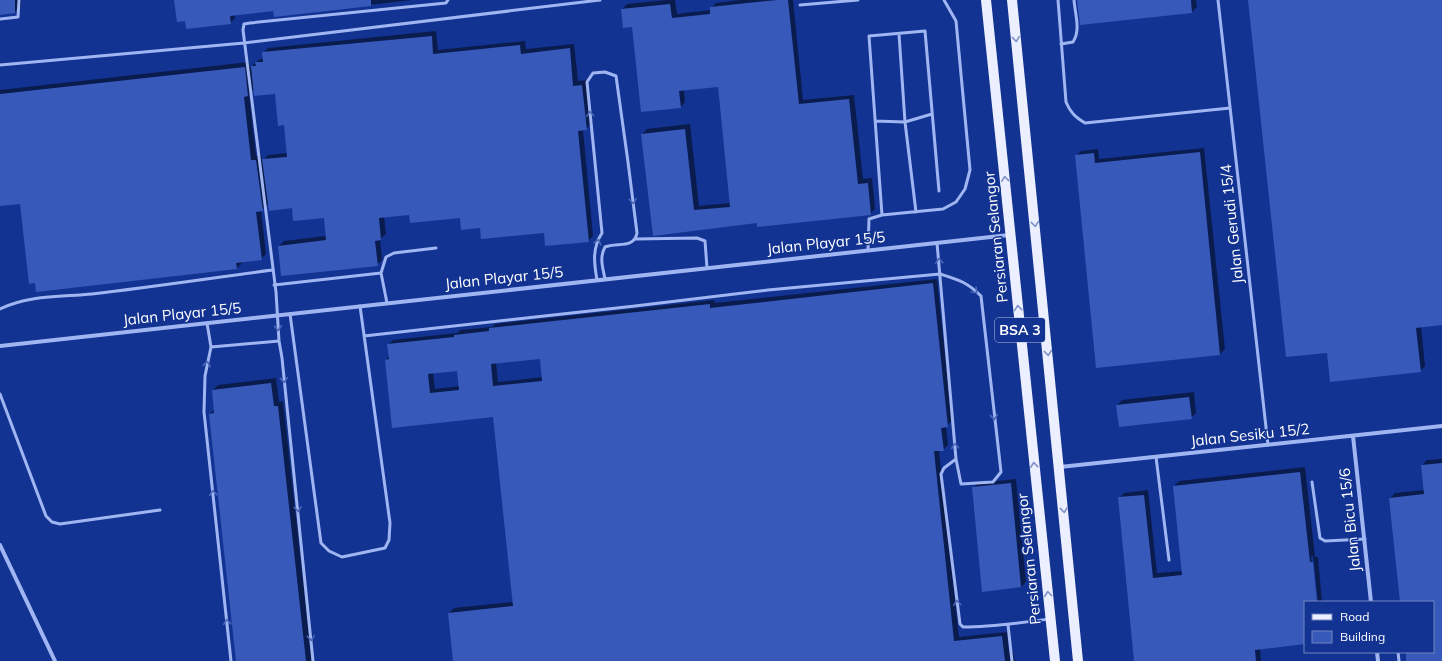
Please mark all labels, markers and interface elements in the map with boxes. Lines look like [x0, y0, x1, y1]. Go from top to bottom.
one-way arrow [1011, 36, 1020, 42]
one-way arrow [586, 111, 595, 117]
street label: Jalan Gerudi 15/4 [1216, 163, 1247, 285]
street label: Persiaran Selangor [979, 170, 1012, 304]
one-way arrow [1000, 176, 1009, 182]
one-way arrow [628, 198, 637, 204]
one-way arrow [1030, 221, 1039, 227]
street label: Jalan Playar 15/5 [766, 227, 886, 258]
one-way arrow [594, 239, 602, 246]
one-way arrow [935, 258, 944, 264]
street label: Jalan Playar 15/5 [444, 262, 564, 293]
one-way arrow [970, 286, 978, 294]
street label: Jalan Playar 15/5 [122, 298, 242, 329]
one-way arrow [1014, 305, 1023, 311]
road number: BSA 3 [995, 318, 1045, 342]
one-way arrow [274, 325, 283, 331]
one-way arrow [1043, 350, 1052, 356]
one-way arrow [202, 361, 210, 367]
one-way arrow [280, 377, 289, 383]
one-way arrow [990, 414, 999, 420]
street label: Jalan Sesiku 15/2 [1190, 419, 1310, 450]
one-way arrow [950, 443, 959, 449]
one-way arrow [1030, 462, 1039, 468]
street label: Jalan Bicu 15/6 [1335, 467, 1364, 573]
one-way arrow [209, 490, 218, 496]
street label: Persiaran Selangor [1012, 492, 1045, 626]
one-way arrow [293, 506, 302, 512]
one-way arrow [1059, 507, 1068, 513]
one-way arrow [1044, 591, 1053, 597]
one-way arrow [953, 600, 962, 606]
legend [1304, 601, 1434, 653]
text: Road [1340, 609, 1369, 624]
one-way arrow [222, 619, 231, 625]
text: Building [1340, 629, 1385, 644]
one-way arrow [306, 635, 315, 641]

